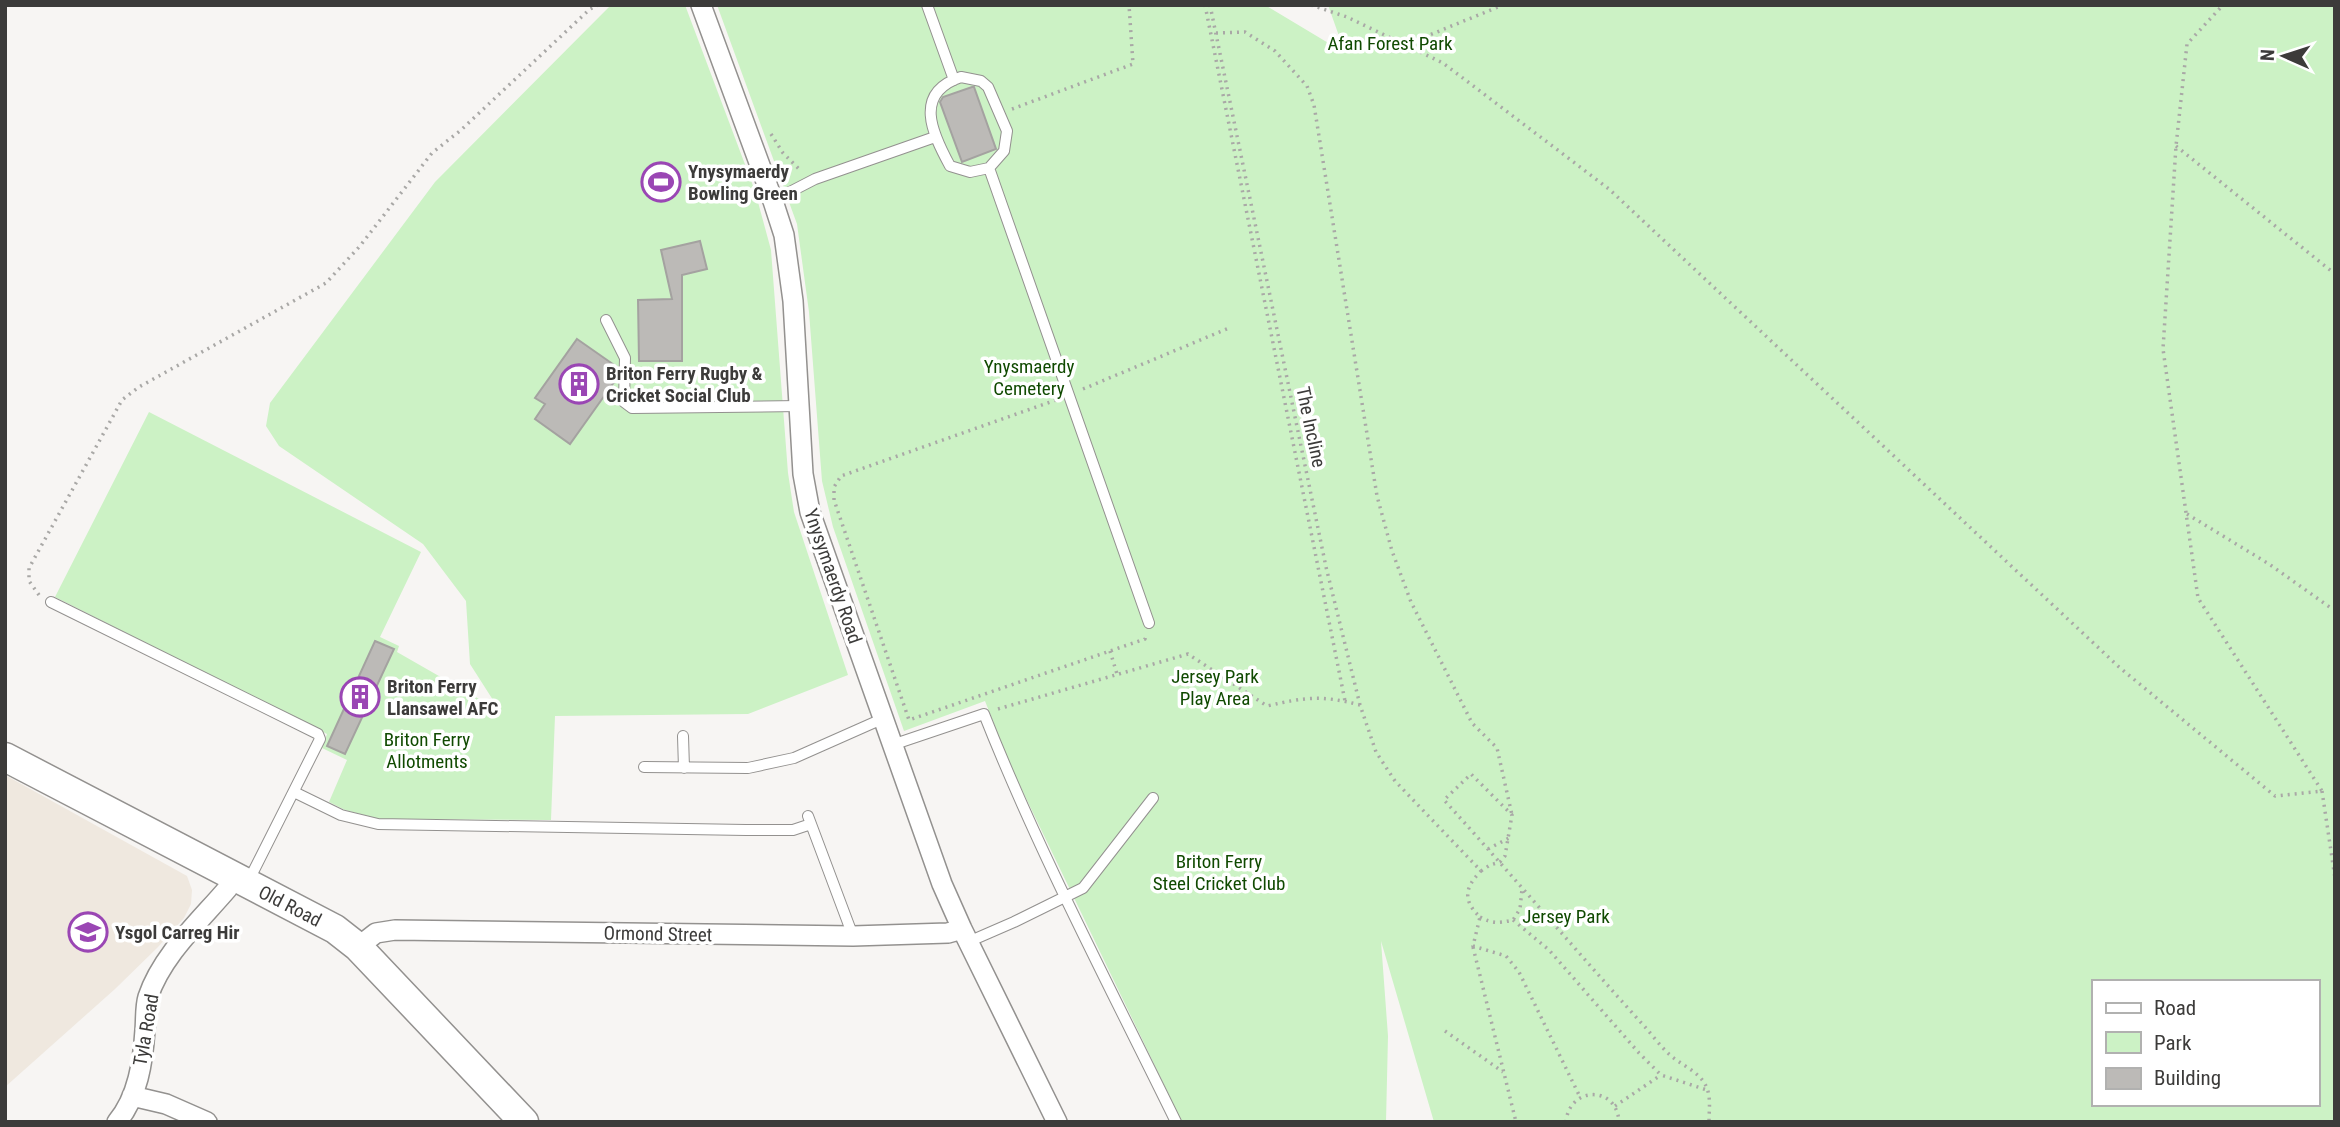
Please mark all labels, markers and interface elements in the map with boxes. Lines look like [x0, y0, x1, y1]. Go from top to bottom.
north arrow [2249, 21, 2319, 91]
park label: Afan Forest Park [1327, 32, 1453, 55]
text: N [2256, 49, 2279, 62]
place label: Ynysymaerdy Bowling Green [688, 160, 798, 205]
sports icon: Ynysymaerdy Bowling Green [640, 161, 682, 203]
park label: Ynysmaerdy Cemetery [984, 355, 1074, 400]
place label: Briton Ferry Rugby & Cricket Social Club [606, 362, 763, 407]
building icon: Briton Ferry Rugby & Cricket Social Club [558, 363, 600, 405]
street label: The Incline [1291, 385, 1331, 470]
street label: Ynysymaerdy Road [799, 506, 867, 646]
park label: Jersey Park Play Area [1171, 665, 1259, 710]
place label: Briton Ferry Llansawel AFC [387, 675, 498, 720]
building icon: Briton Ferry Llansawel AFC [339, 676, 381, 718]
park label: Briton Ferry Allotments [384, 728, 470, 773]
park label: Briton Ferry Steel Cricket Club [1153, 850, 1285, 895]
street label: Old Road [255, 880, 325, 932]
park label: Jersey Park [1522, 905, 1610, 928]
school or university icon: Ysgol Carreg Hir [67, 911, 109, 953]
place label: Ysgol Carreg Hir [115, 921, 240, 944]
street label: Ormond Street [604, 922, 712, 946]
legend [2092, 980, 2319, 1106]
street label: Tyla Road [128, 992, 164, 1068]
text: Road [2154, 996, 2196, 1020]
text: Park [2154, 1031, 2192, 1055]
text: Building [2154, 1066, 2221, 1090]

